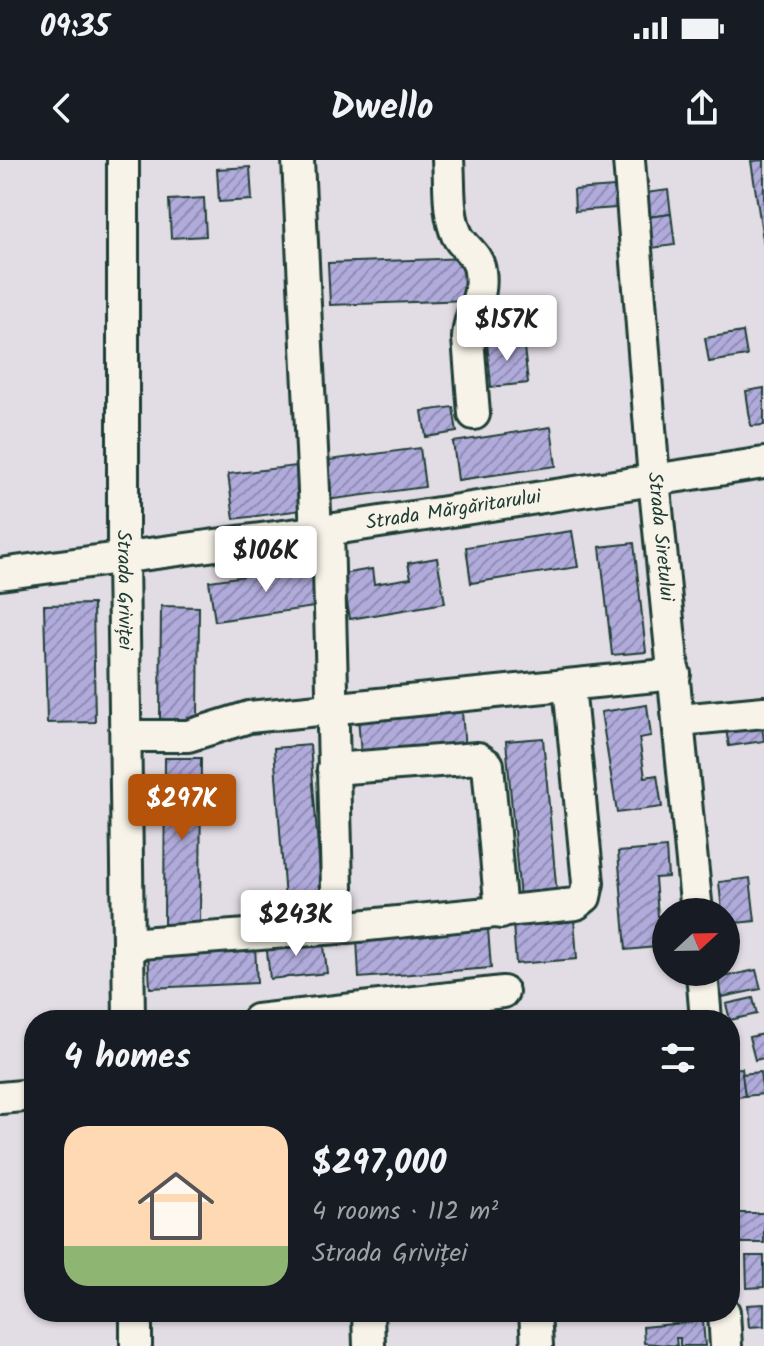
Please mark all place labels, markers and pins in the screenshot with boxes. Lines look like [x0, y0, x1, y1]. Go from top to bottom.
pin: $157K [451, 295, 563, 363]
pin: $106K [210, 526, 322, 594]
pin: $297K [126, 774, 238, 842]
pin: $243K [240, 890, 352, 958]

